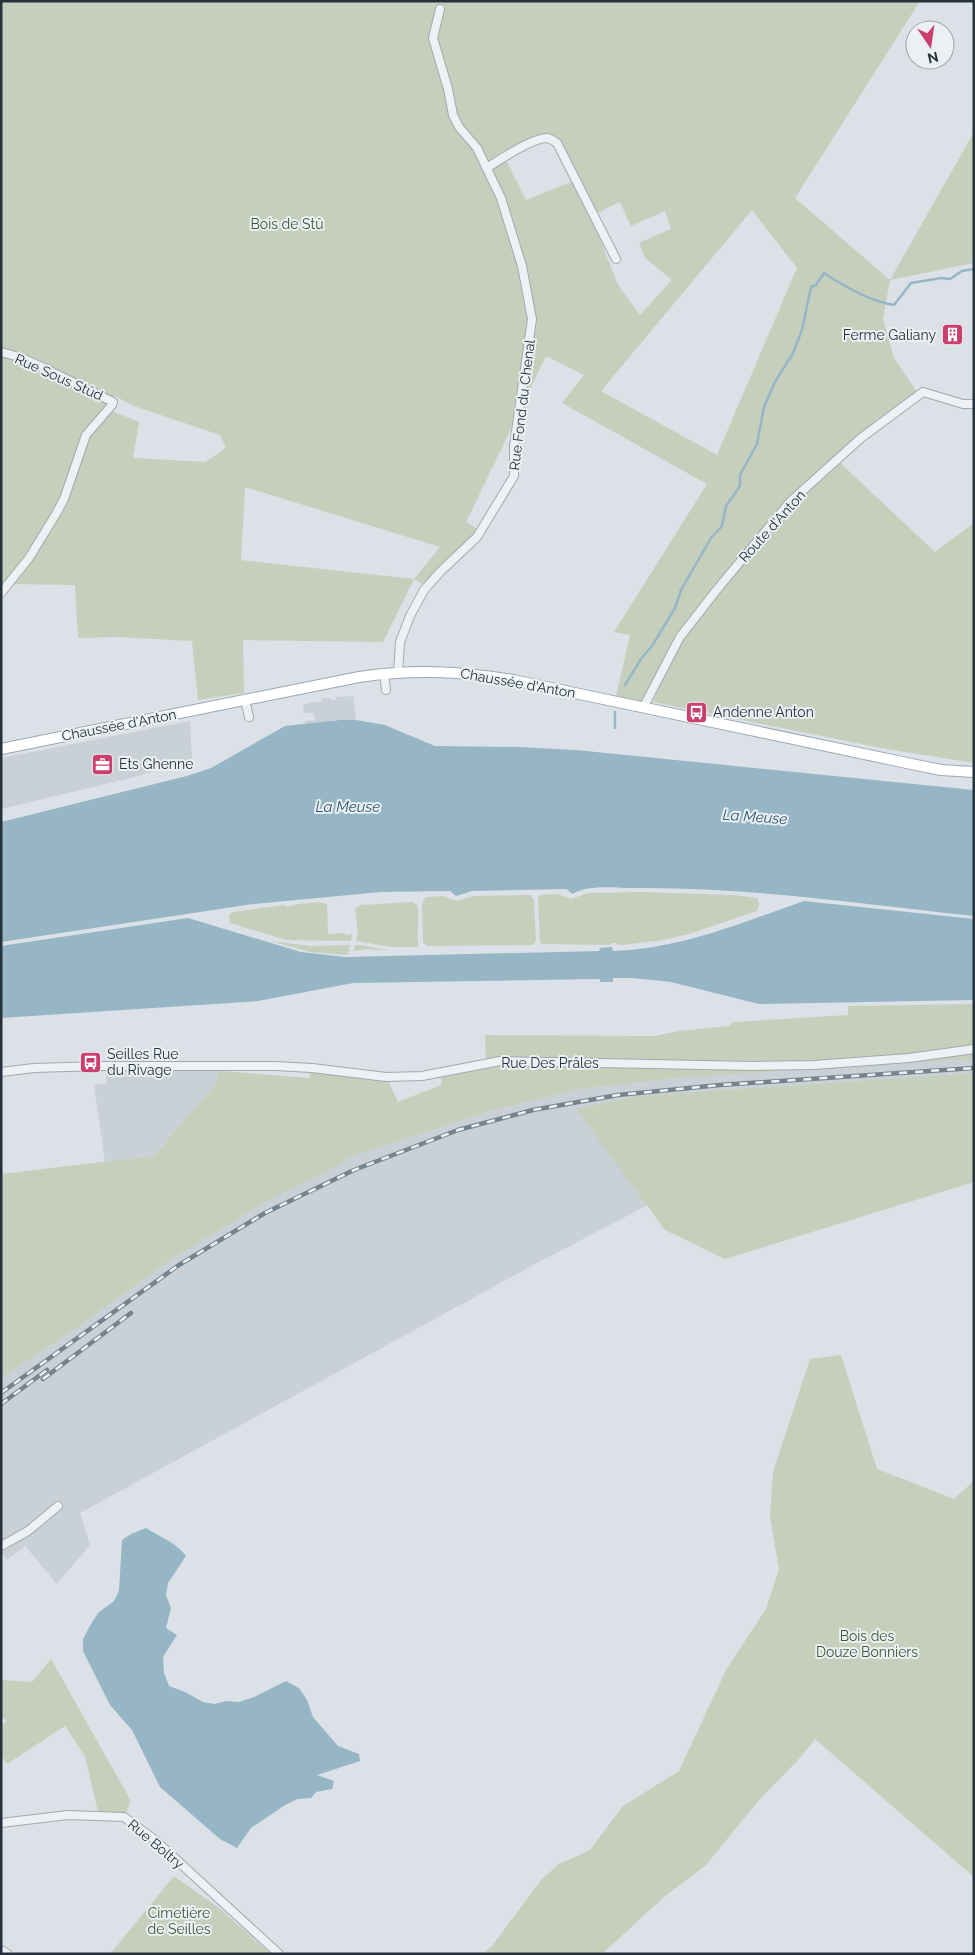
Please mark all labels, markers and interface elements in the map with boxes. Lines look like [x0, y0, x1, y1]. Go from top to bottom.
north arrow [905, 20, 955, 70]
text: N [926, 49, 940, 67]
park label: Bois de Stû [251, 216, 323, 232]
building icon: Ferme Galiany [940, 323, 964, 347]
place label: Ferme Galiany [843, 327, 936, 343]
street label: Rue Fond du Chenal [506, 338, 538, 471]
street label: Rue Sous Stûd [12, 350, 106, 404]
street label: Route d'Anton [736, 487, 808, 565]
street label: Chaussée d'Anton [459, 665, 577, 701]
bus stop icon: Andenne Anton [685, 700, 709, 724]
place label: Andenne Anton [713, 704, 814, 720]
street label: Chaussée d'Anton [60, 706, 178, 744]
office icon: Ets Ghenne [91, 752, 115, 776]
place label: Ets Ghenne [119, 756, 193, 772]
water label: La Meuse [316, 798, 380, 816]
water label: La Meuse [722, 806, 788, 828]
place label: Seilles Rue du Rivage [107, 1046, 179, 1078]
bus stop icon: Seilles Rue du Rivage [79, 1050, 103, 1074]
street label: Rue Des Prâles [501, 1055, 599, 1071]
park label: Bois des Douze Bonniers [816, 1628, 918, 1660]
street label: Rue Boltry [125, 1816, 187, 1872]
park label: Cimetière de Seilles [148, 1905, 211, 1937]

